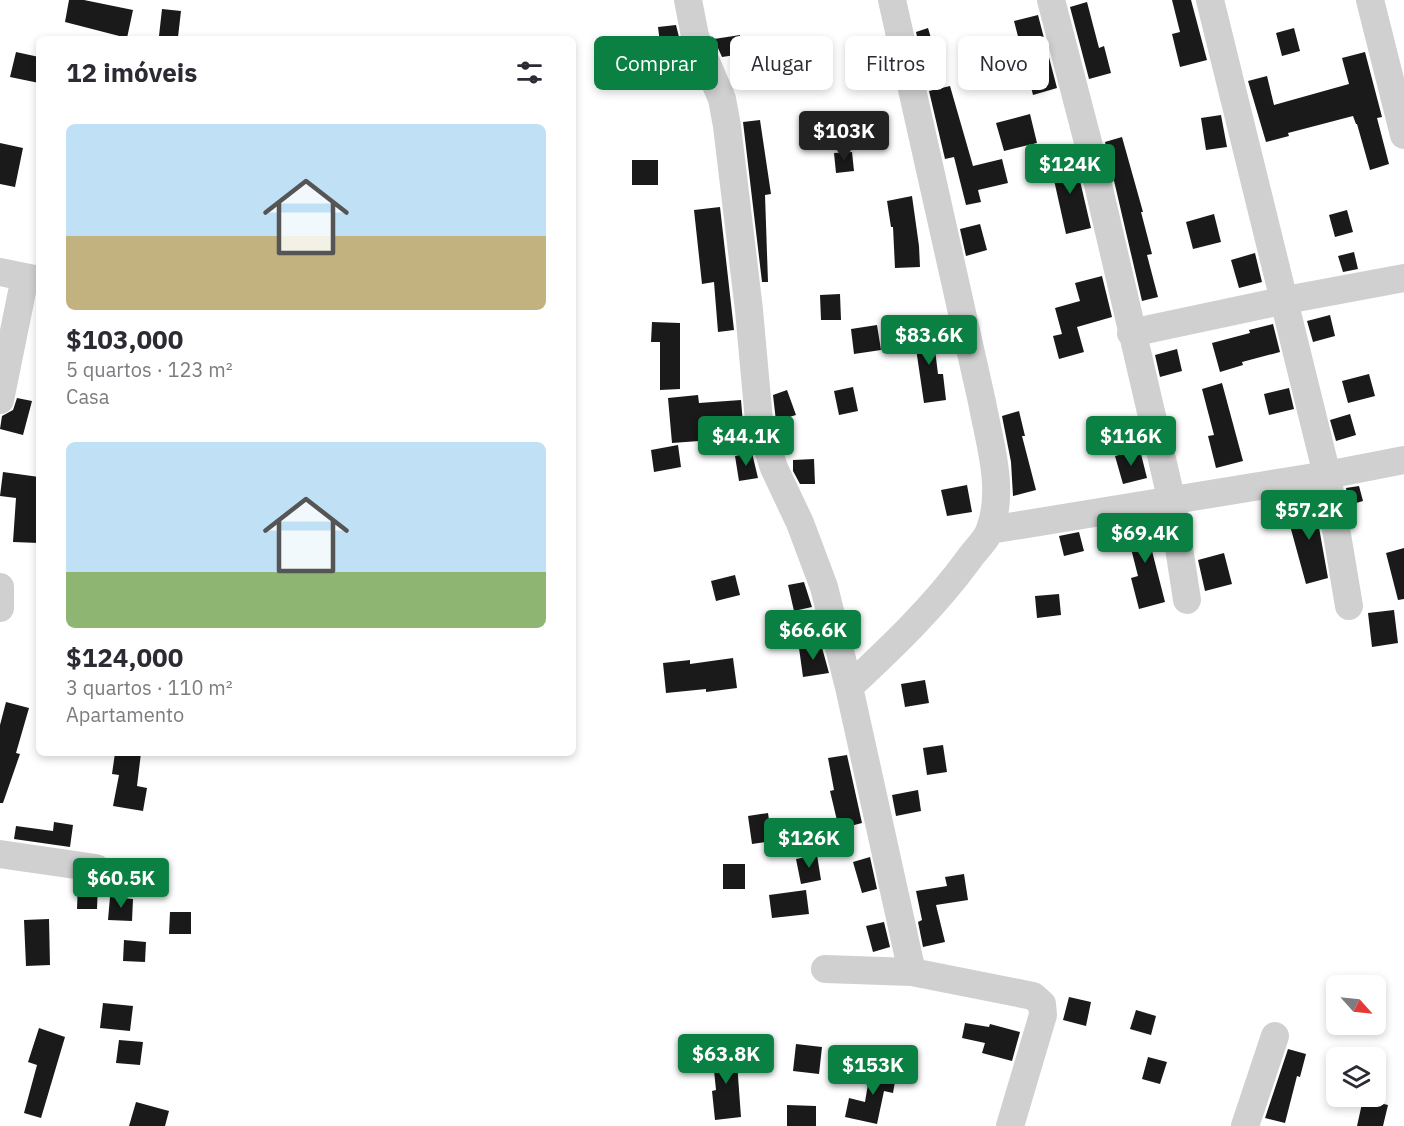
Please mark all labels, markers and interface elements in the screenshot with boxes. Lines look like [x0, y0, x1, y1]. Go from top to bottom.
chip: Comprar [594, 36, 718, 90]
chip: Alugar [730, 36, 833, 90]
chip: Filtros [845, 36, 946, 90]
chip: Novo [958, 36, 1049, 90]
text: 12 imóveis [66, 55, 197, 89]
icon: filters [513, 56, 546, 89]
pin: $103K [802, 111, 886, 162]
text: $103K [813, 117, 875, 144]
pin: $124K [1028, 144, 1112, 195]
text: $124K [1039, 150, 1101, 177]
icon: home [252, 163, 360, 271]
pin: $83.6K [880, 315, 978, 366]
text: $83.6K [895, 321, 963, 348]
text: $103,000 [66, 322, 183, 356]
text: 5 quartos · 123 m² [66, 356, 233, 383]
text: Casa [66, 383, 110, 410]
pin: $44.1K [697, 416, 795, 467]
pin: $116K [1089, 416, 1173, 467]
text: $44.1K [712, 422, 780, 449]
text: $116K [1100, 422, 1162, 449]
icon: home [252, 481, 360, 589]
pin: $57.2K [1260, 490, 1358, 541]
text: $57.2K [1275, 496, 1343, 523]
pin: $69.4K [1096, 513, 1194, 564]
text: $69.4K [1111, 519, 1179, 546]
pin: $66.6K [764, 610, 862, 661]
text: $66.6K [779, 616, 847, 643]
text: $124,000 [66, 640, 183, 674]
text: 3 quartos · 110 m² [66, 674, 233, 701]
text: Apartamento [66, 701, 184, 728]
pin: $126K [767, 818, 851, 869]
text: $126K [778, 824, 840, 851]
pin: $60.5K [72, 858, 170, 909]
text: $60.5K [87, 864, 155, 891]
north arrow [1326, 975, 1386, 1035]
map controls [1326, 975, 1386, 1107]
pin: $63.8K [677, 1034, 775, 1085]
text: $63.8K [692, 1040, 760, 1067]
pin: $153K [831, 1045, 915, 1096]
button: layers [1326, 1047, 1386, 1107]
text: $153K [842, 1051, 904, 1078]

